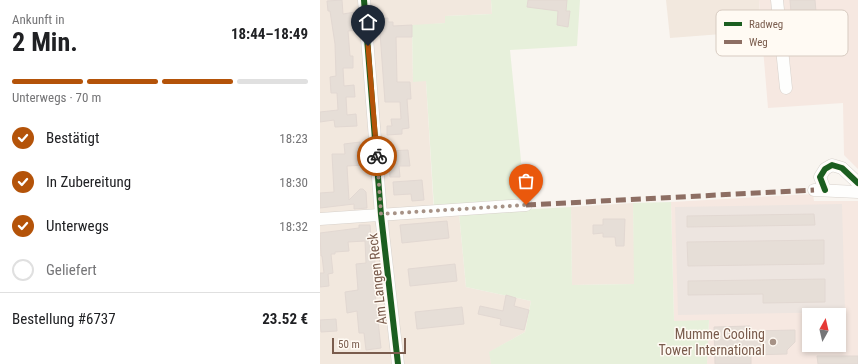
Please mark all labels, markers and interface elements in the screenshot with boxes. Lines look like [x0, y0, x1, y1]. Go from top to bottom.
pin [351, 5, 385, 46]
legend [716, 10, 848, 56]
icon: home [357, 11, 379, 33]
text: Ankunft in [12, 12, 64, 27]
text: Radweg [749, 18, 783, 31]
text: 18:44–18:49 [231, 25, 308, 43]
text: 2 Min. [12, 27, 78, 57]
text: Weg [749, 36, 768, 49]
text: Unterwegs · 70 m [12, 90, 101, 105]
icon: check [12, 127, 34, 149]
text: Bestätigt [46, 129, 99, 147]
text: 18:23 [279, 131, 308, 146]
courier [357, 136, 397, 176]
icon: bike [366, 145, 388, 167]
pin [509, 164, 543, 205]
icon: bag [515, 170, 537, 192]
icon: check [12, 171, 34, 193]
text: In Zubereitung [46, 173, 131, 191]
text: 18:30 [279, 175, 308, 190]
icon: check [12, 215, 34, 237]
text: Unterwegs [46, 217, 109, 235]
text: 18:32 [279, 219, 308, 234]
street label: Am Langen Reck [364, 232, 390, 326]
text: Geliefert [46, 261, 97, 279]
north arrow [802, 308, 846, 352]
map controls [802, 308, 846, 352]
text: Bestellung #6737 [12, 310, 116, 328]
text: 23.52 € [262, 310, 308, 328]
place label: Mumme Cooling Tower International [658, 326, 765, 358]
scale bar [332, 336, 406, 355]
marker: Mumme Cooling Tower International [768, 337, 778, 347]
text: 50 m [338, 338, 360, 351]

